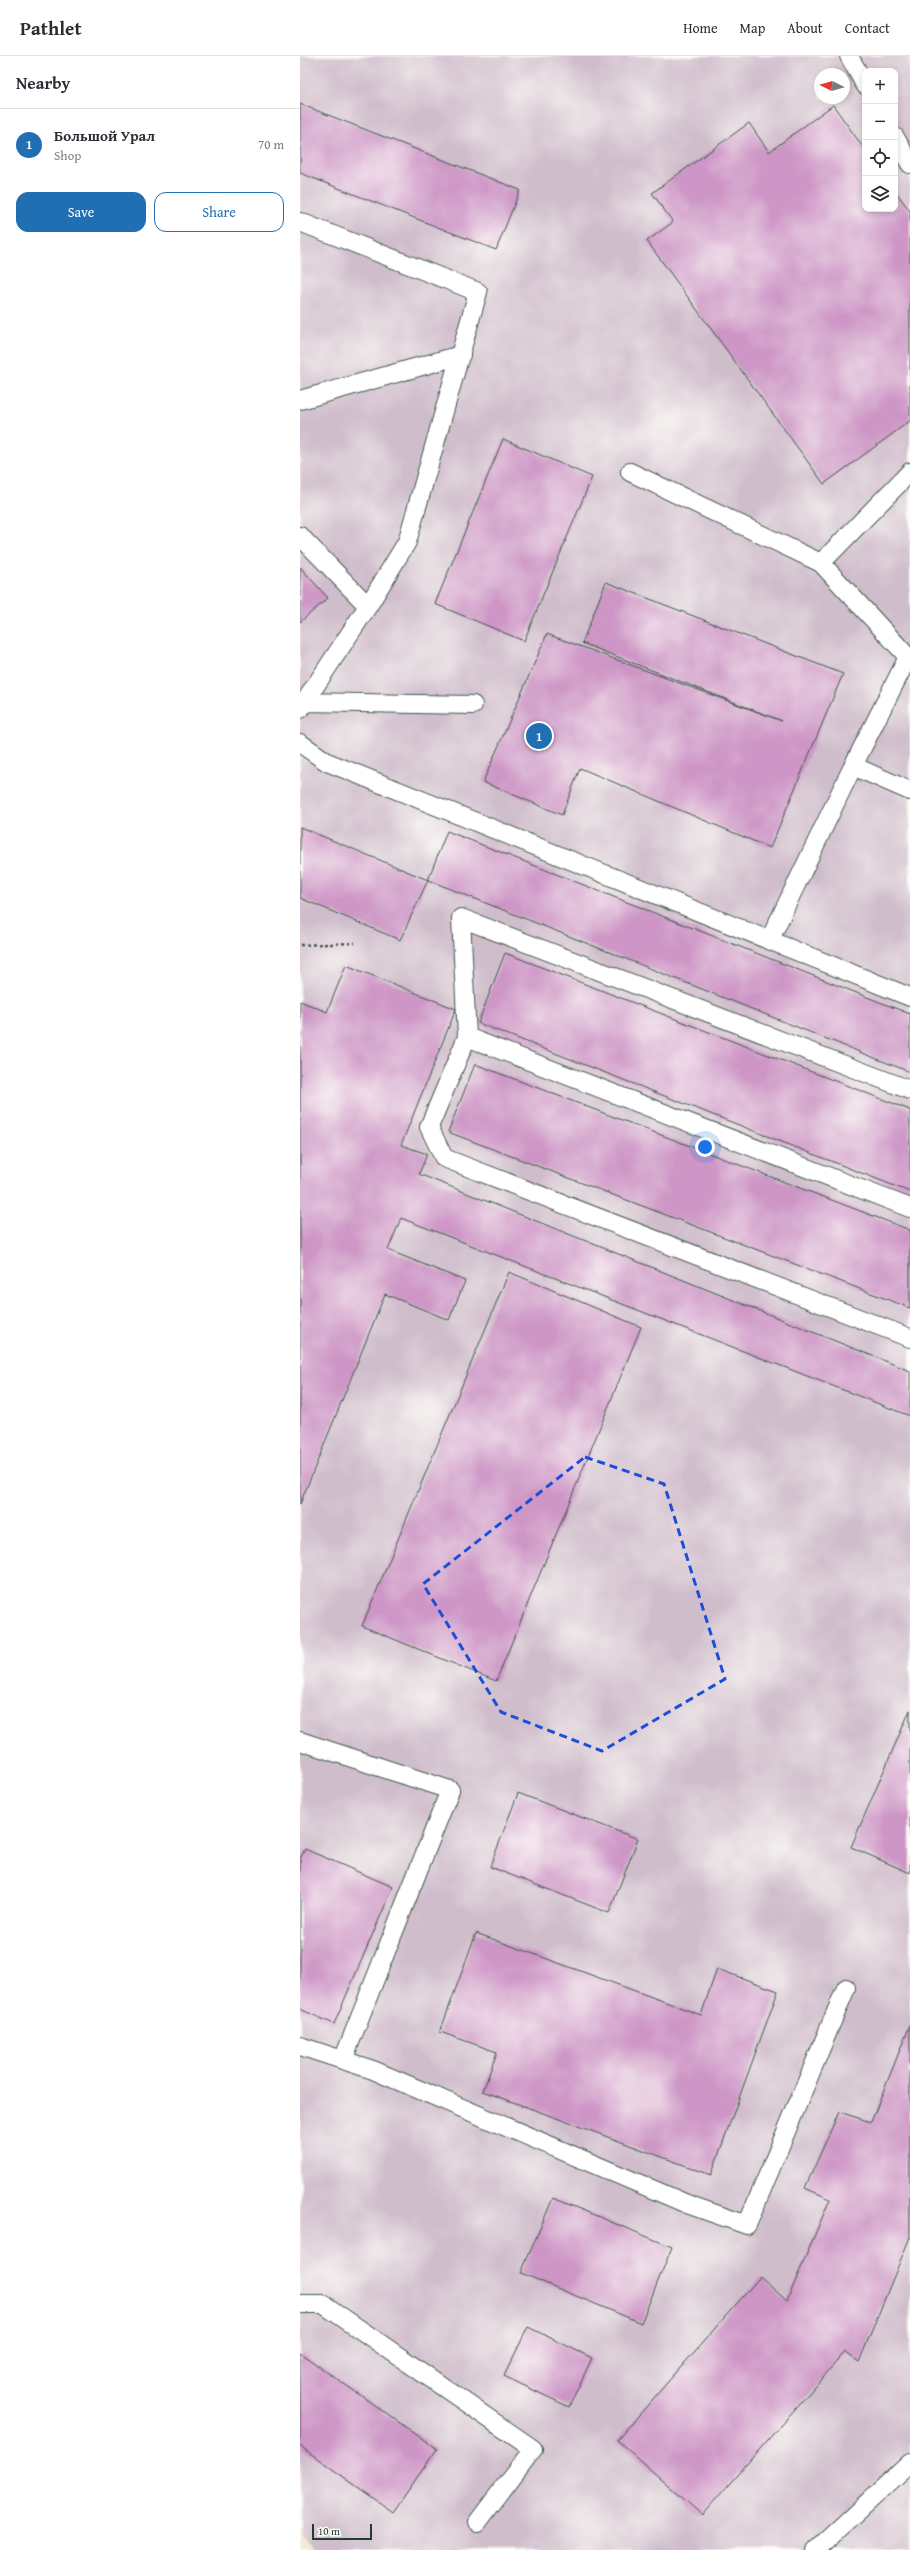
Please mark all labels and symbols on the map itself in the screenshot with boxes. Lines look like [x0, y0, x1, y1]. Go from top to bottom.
north arrow [814, 68, 850, 104]
pin: 1 [526, 721, 552, 751]
your location [695, 1137, 715, 1157]
scale bar [312, 2522, 372, 2541]

